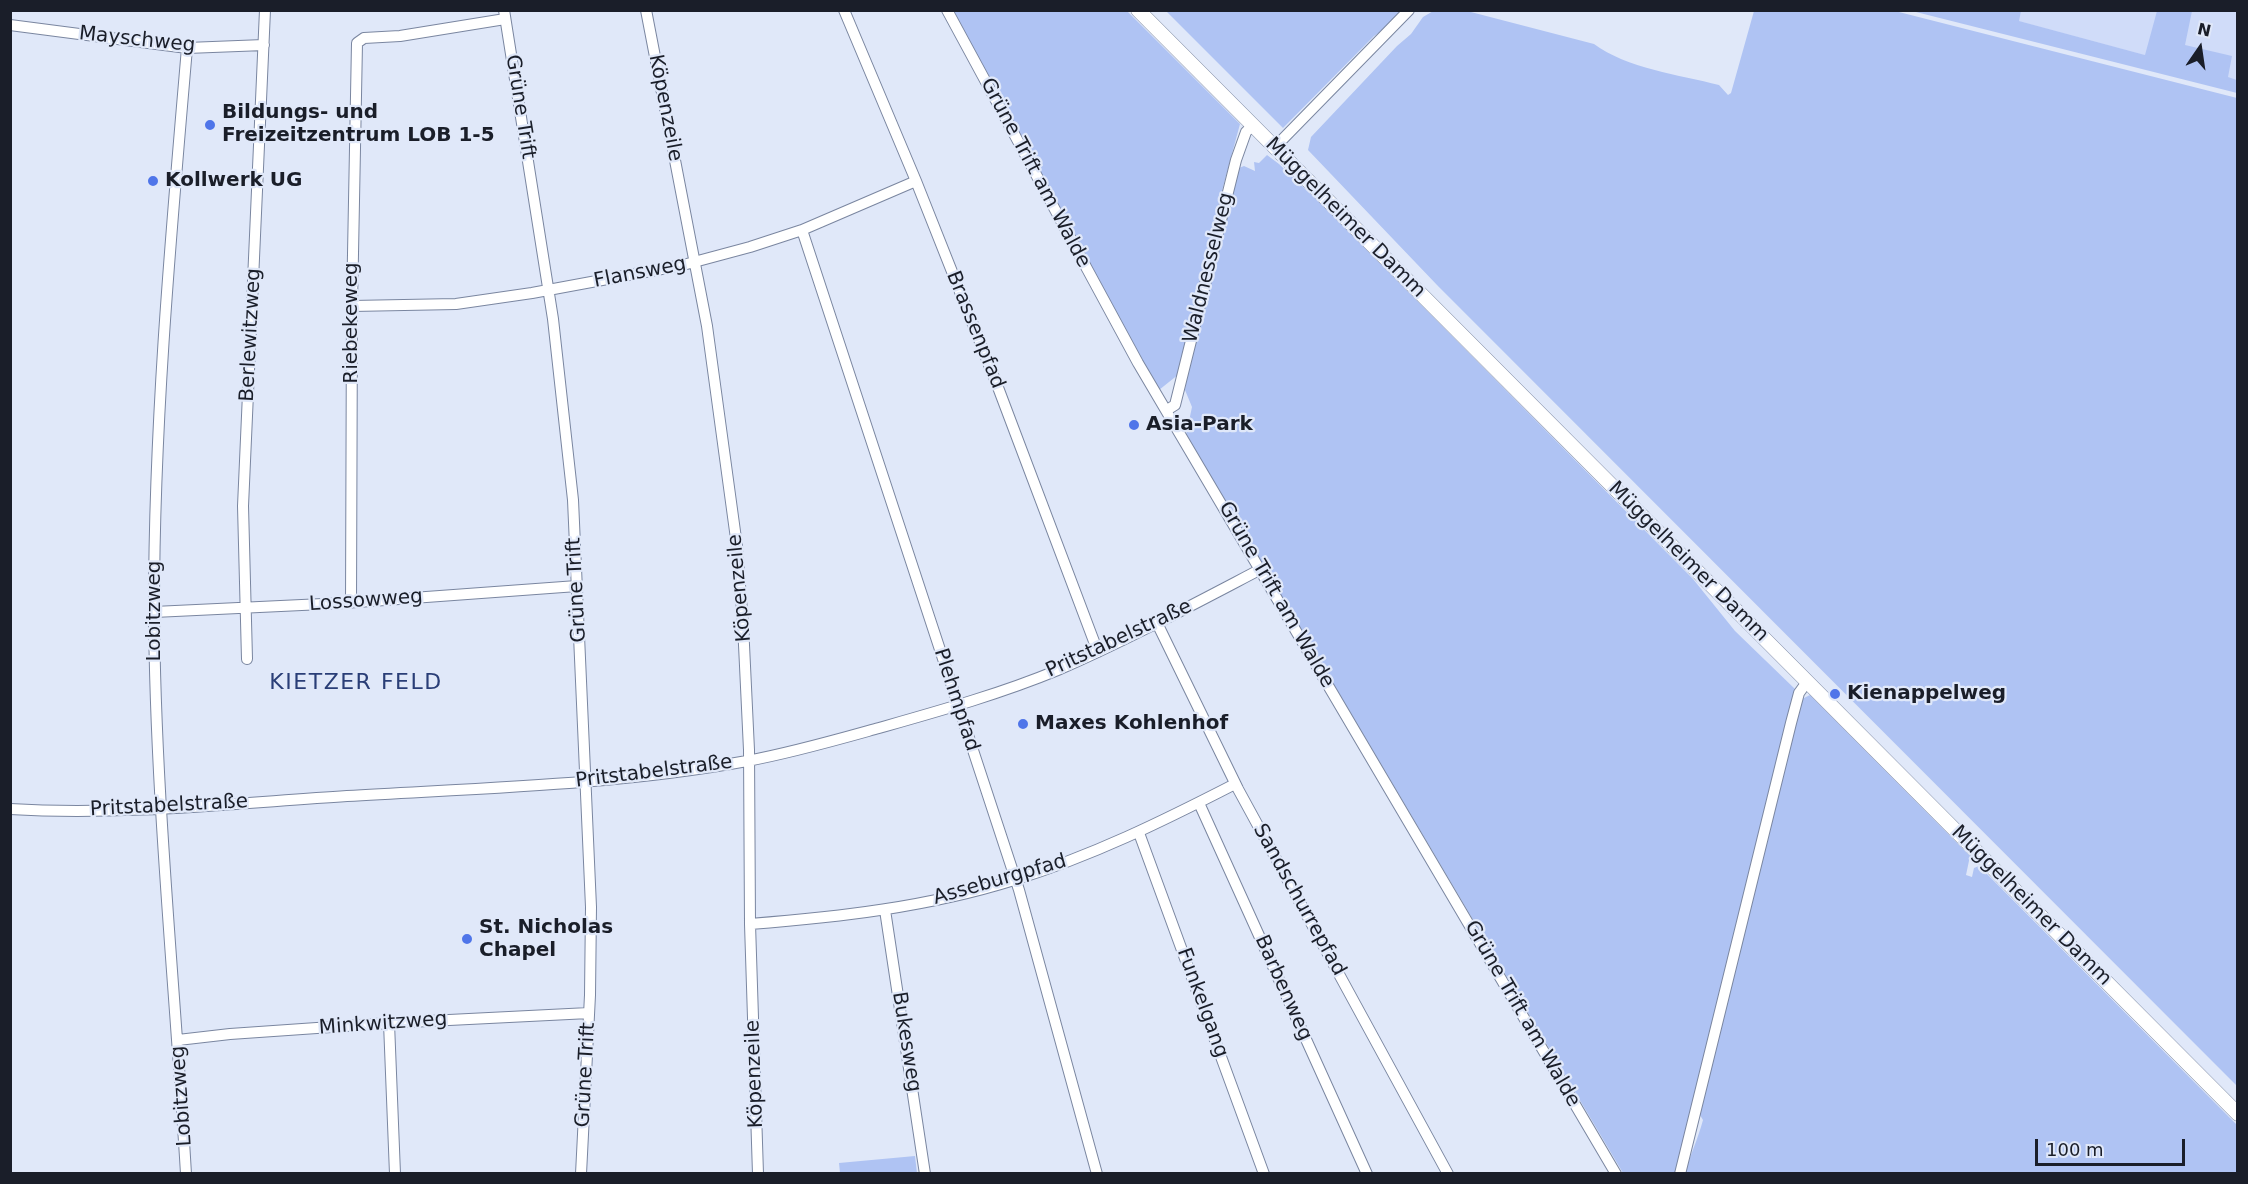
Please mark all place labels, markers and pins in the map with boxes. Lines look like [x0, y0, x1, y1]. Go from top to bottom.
place label: Bildungs- und Freizeitzentrum LOB 1-5 [222, 101, 495, 148]
marker: Bildungs- und Freizeitzentrum LOB 1-5 [203, 118, 217, 132]
place label: Kollwerk UG [165, 169, 302, 193]
marker: Kollwerk UG [146, 174, 160, 188]
place label: Asia-Park [1146, 413, 1253, 437]
marker: Asia-Park [1127, 418, 1141, 432]
place label: Kienappelweg [1847, 682, 2006, 706]
marker: Kienappelweg [1828, 687, 1842, 701]
place label: Maxes Kohlenhof [1035, 712, 1228, 736]
marker: Maxes Kohlenhof [1016, 717, 1030, 731]
place label: St. Nicholas Chapel [479, 916, 613, 963]
marker: St. Nicholas Chapel [460, 932, 474, 946]

